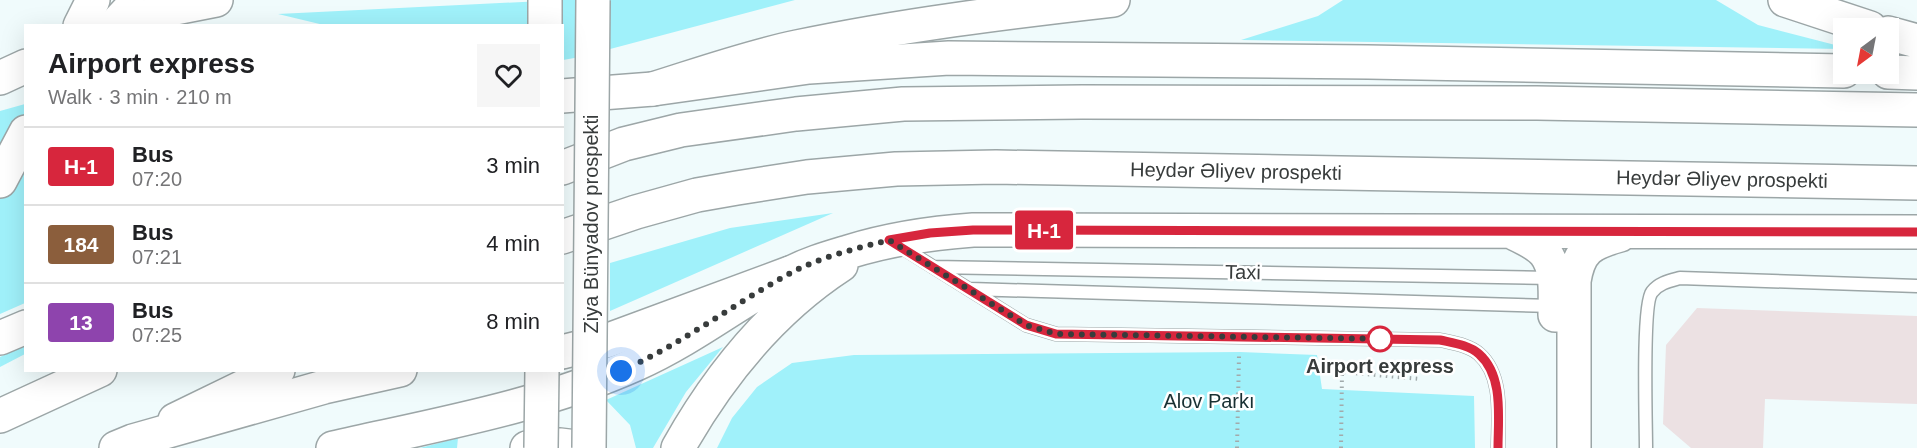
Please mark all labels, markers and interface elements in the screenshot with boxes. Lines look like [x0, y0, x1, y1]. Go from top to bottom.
north arrow [1833, 18, 1899, 84]
map controls [1833, 18, 1899, 84]
button: heart [477, 44, 540, 107]
text: Airport express [48, 48, 255, 79]
text: Walk · 3 min · 210 m [48, 86, 232, 108]
street label: Ziya Bünyadov prospekti [580, 114, 602, 334]
text: Bus [132, 142, 174, 167]
text: 3 min [486, 153, 540, 178]
text: H-1 [64, 155, 98, 178]
street label: Heydər Əliyev prospekti [1130, 158, 1342, 184]
street label: Heydər Əliyev prospekti [1616, 166, 1828, 192]
text: 07:20 [132, 168, 182, 190]
line badge: H-1 [1010, 210, 1078, 250]
text: H-1 [1027, 219, 1061, 242]
text: Bus [132, 220, 174, 245]
text: 4 min [486, 231, 540, 256]
text: 184 [63, 233, 99, 256]
text: 07:21 [132, 246, 182, 268]
street label: Taxi [1225, 261, 1261, 283]
text: Bus [132, 298, 174, 323]
text: 8 min [486, 309, 540, 334]
text: 13 [69, 311, 93, 334]
text: 07:25 [132, 324, 182, 346]
marker: Airport express [1367, 326, 1393, 352]
place label: Airport express [1306, 355, 1454, 377]
your location [606, 356, 636, 386]
park label: Alov Parkı [1163, 390, 1255, 412]

